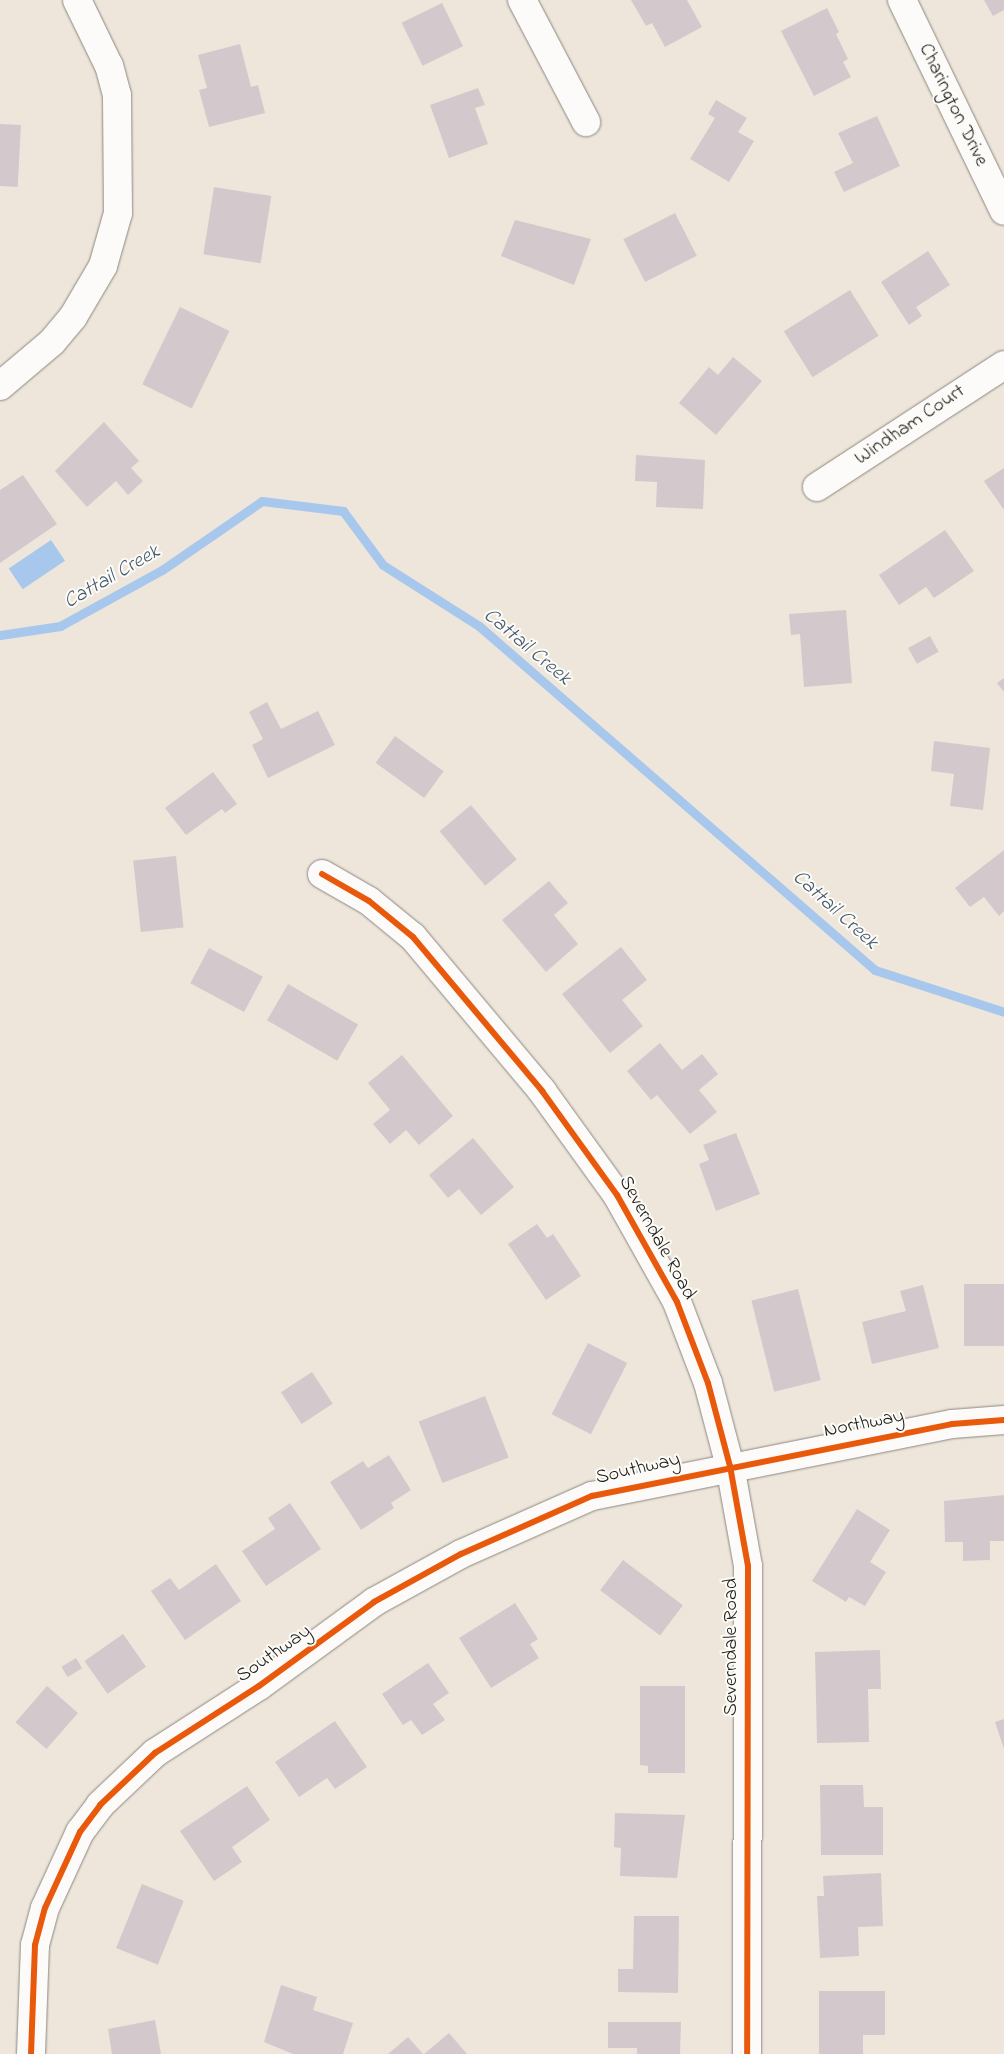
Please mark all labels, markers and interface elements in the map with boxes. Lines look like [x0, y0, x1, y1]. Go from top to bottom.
street label: Charington Drive [913, 40, 993, 170]
street label: Windham Court [850, 379, 970, 471]
water label: Cattail Creek [59, 539, 165, 615]
water label: Cattail Creek [478, 603, 576, 691]
water label: Cattail Creek [787, 865, 883, 955]
street label: Severndale Road [613, 1172, 701, 1304]
street label: Northway [822, 1404, 906, 1444]
street label: Southway [593, 1448, 683, 1490]
street label: Severndale Road [719, 1578, 743, 1716]
street label: Southway [232, 1620, 316, 1688]

